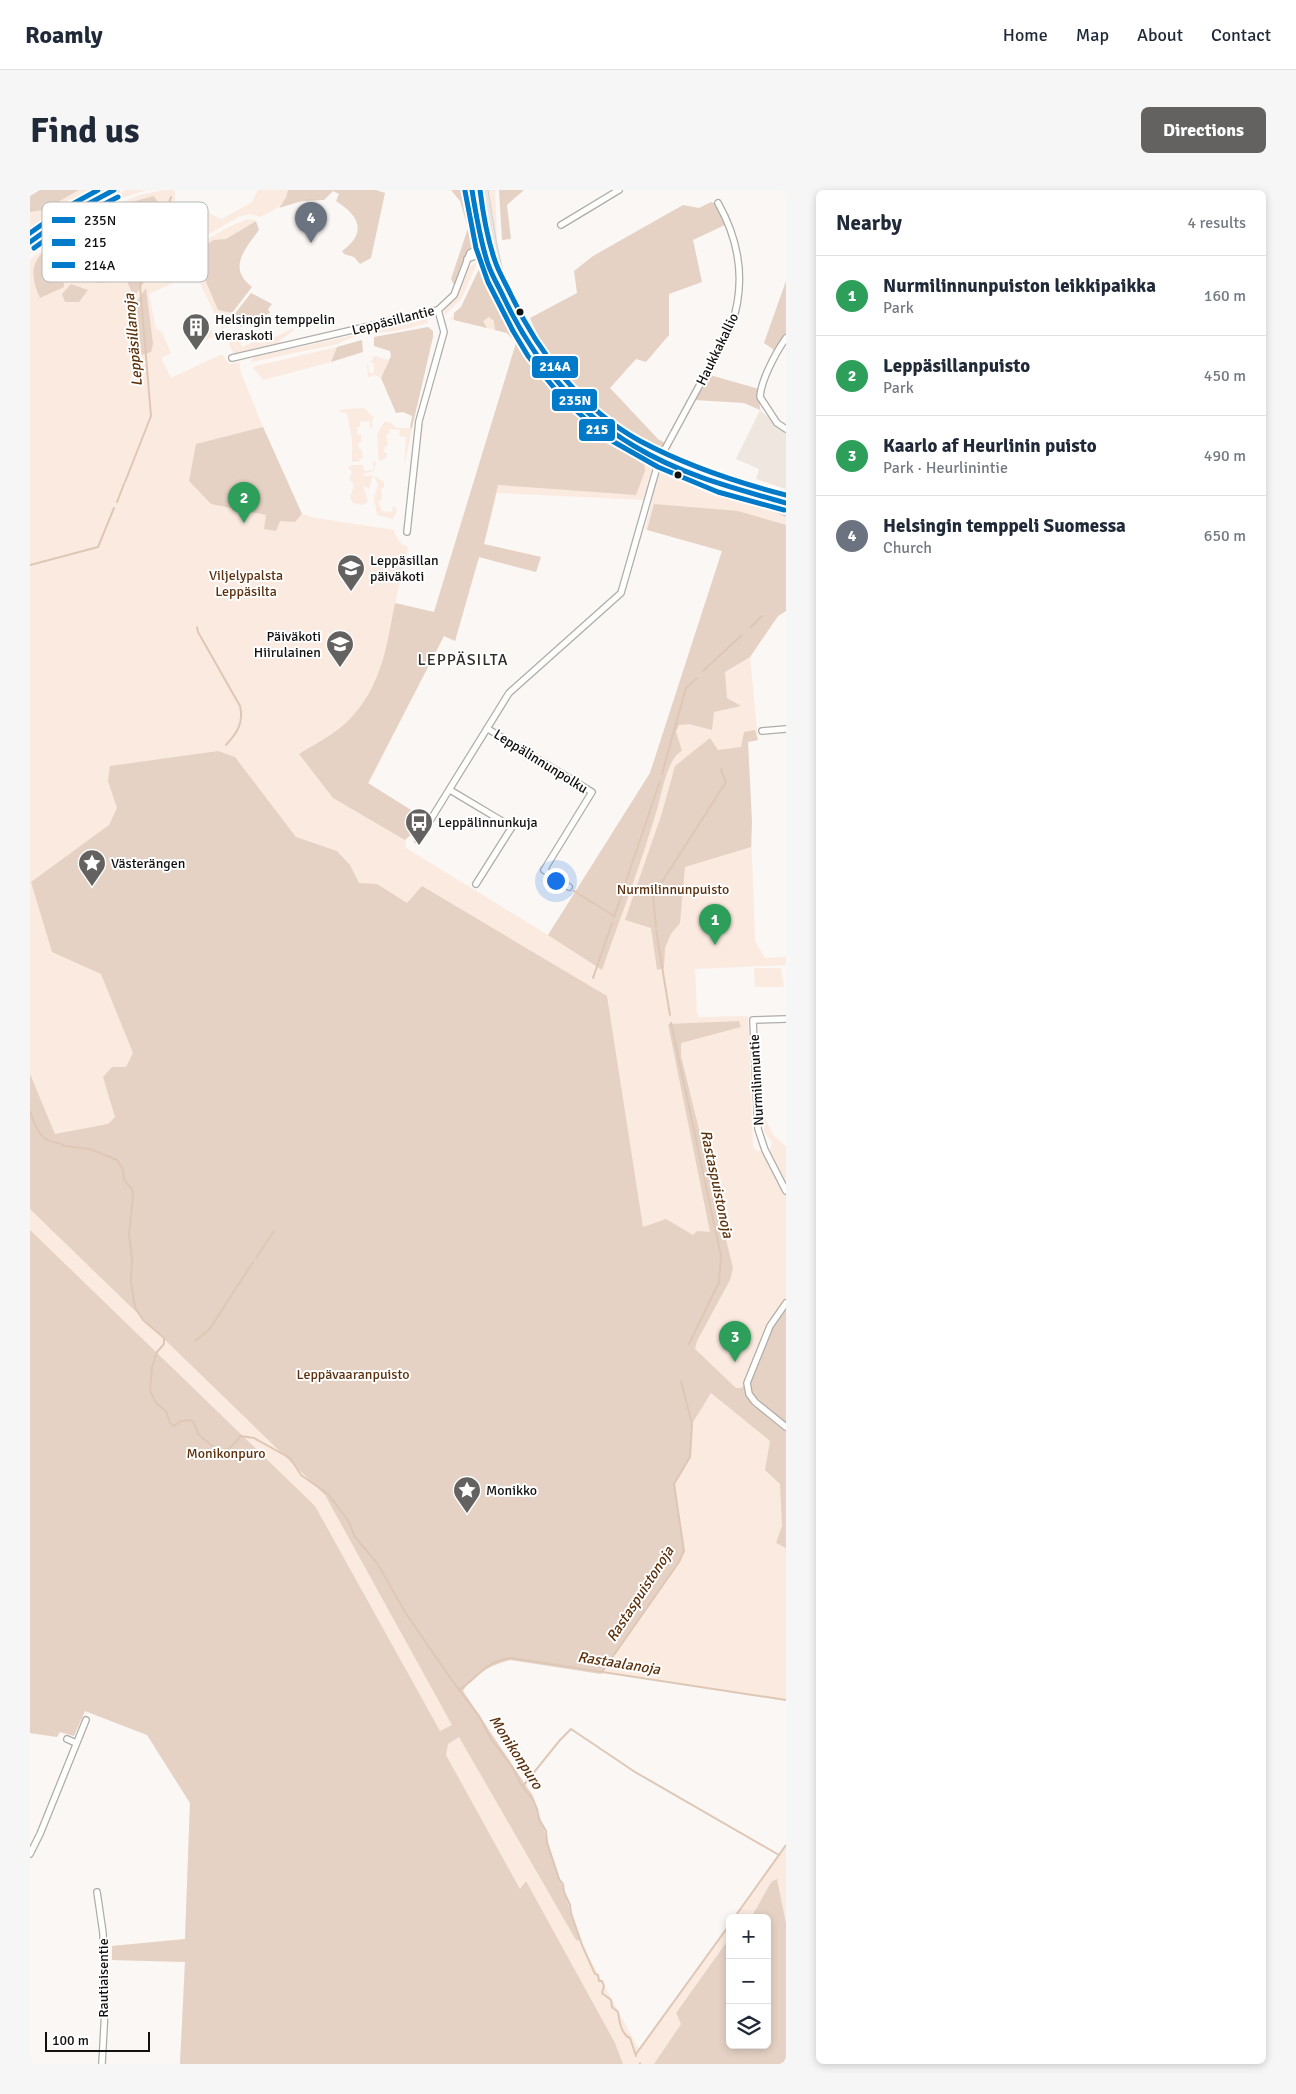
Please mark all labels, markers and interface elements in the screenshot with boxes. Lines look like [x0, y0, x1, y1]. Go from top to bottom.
text: Roamly [25, 20, 103, 50]
text: Home [1003, 24, 1048, 46]
text: Map [1076, 24, 1109, 46]
text: About [1137, 24, 1183, 46]
text: Contact [1211, 24, 1271, 46]
button: Directions [1141, 107, 1266, 153]
text: Find us [30, 109, 140, 152]
legend [42, 202, 208, 282]
pin: 4 [295, 202, 327, 243]
text: Nearby [836, 210, 902, 236]
text: 235N [84, 212, 116, 229]
text: 4 results [1187, 213, 1246, 233]
text: 215 [84, 234, 107, 251]
text: 214A [84, 257, 116, 274]
text: Nurmilinnunpuiston leikkipaikka [883, 274, 1156, 298]
text: 1 [848, 286, 856, 306]
text: 160 m [1204, 286, 1246, 306]
water label: Leppäsillanoja [120, 292, 146, 387]
text: Park [883, 298, 914, 318]
street label: Leppäsillantie [350, 302, 436, 339]
unlabelled marker [515, 307, 525, 317]
street label: Haukkakallio [693, 310, 742, 388]
place label: Helsingin temppelin vieraskoti [215, 311, 335, 344]
building icon: Helsingin temppelin vieraskoti [181, 312, 211, 351]
text: Leppäsillanpuisto [883, 354, 1030, 378]
line badge: 214A [531, 355, 579, 379]
text: 214A [539, 358, 571, 375]
text: 2 [848, 366, 856, 386]
text: 450 m [1204, 366, 1246, 386]
text: Park [883, 378, 914, 398]
line badge: 235N [551, 388, 598, 412]
text: 235N [559, 392, 591, 409]
line badge: 215 [578, 418, 616, 442]
text: 215 [586, 421, 608, 438]
text: Kaarlo af Heurlinin puisto [883, 434, 1097, 458]
text: 3 [848, 446, 856, 466]
text: 490 m [1204, 446, 1246, 466]
text: Park · Heurlinintie [883, 458, 1008, 478]
unlabelled marker [673, 470, 683, 480]
pin: 2 [228, 482, 260, 523]
text: Helsingin temppeli Suomessa [883, 514, 1126, 538]
text: 4 [848, 526, 856, 546]
text: 650 m [1204, 526, 1246, 546]
text: Church [883, 538, 932, 558]
place label: Leppäsillan päiväkoti [370, 552, 439, 585]
school or university icon: Leppäsillan päiväkoti [336, 553, 366, 592]
park label: Viljelypalsta Leppäsilta [209, 567, 283, 600]
place label: Päiväkoti Hiirulainen [254, 628, 321, 661]
school or university icon: Päiväkoti Hiirulainen [325, 629, 355, 668]
district label: LEPPÄSILTA [417, 650, 509, 670]
street label: Leppälinnunpolku [491, 726, 591, 797]
bus stop icon: Leppälinnunkuja [404, 807, 434, 846]
place label: Leppälinnunkuja [438, 814, 538, 831]
place icon: Västerängen [77, 848, 107, 887]
place label: Västerängen [111, 855, 185, 872]
your location [543, 868, 569, 894]
park label: Nurmilinnunpuisto [617, 881, 729, 898]
pin: 1 [699, 904, 731, 945]
street label: Nurmilinnuntie [746, 1034, 767, 1126]
water label: Rastaspuistonoja [697, 1128, 737, 1240]
pin: 3 [719, 1321, 751, 1362]
park label: Leppävaaranpuisto [297, 1366, 410, 1383]
park label: Monikonpuro [187, 1445, 265, 1462]
place icon: Monikko [452, 1475, 482, 1514]
place label: Monikko [486, 1482, 537, 1499]
water label: Rastaspuistonoja [603, 1543, 678, 1645]
water label: Rastaalanoja [576, 1648, 662, 1678]
water label: Monikonpuro [485, 1712, 547, 1793]
map controls [726, 1914, 771, 2049]
button: + [726, 1914, 771, 1959]
street label: Rautiaisentie [95, 1938, 112, 2018]
button: − [726, 1959, 771, 2004]
button: layers [726, 2004, 771, 2049]
scale bar [45, 2029, 150, 2052]
text: 100 m [52, 2032, 89, 2049]

